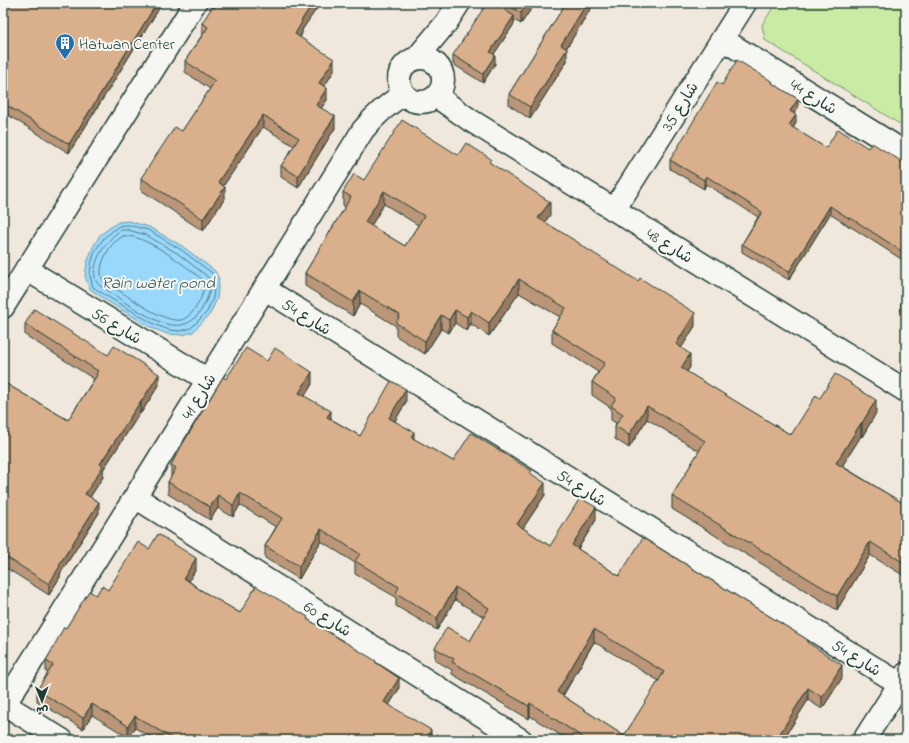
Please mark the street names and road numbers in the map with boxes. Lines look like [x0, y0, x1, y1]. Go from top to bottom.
street label: شارع 44 [785, 74, 841, 122]
street label: شارع 35 [656, 78, 705, 136]
street label: شارع 48 [641, 223, 697, 270]
street label: شارع 54 [277, 293, 335, 342]
street label: شارع 56 [86, 302, 146, 351]
street label: شارع 41 [176, 369, 223, 425]
street label: شارع 54 [552, 464, 610, 513]
street label: شارع 60 [298, 596, 356, 644]
street label: شارع 54 [827, 634, 885, 683]

